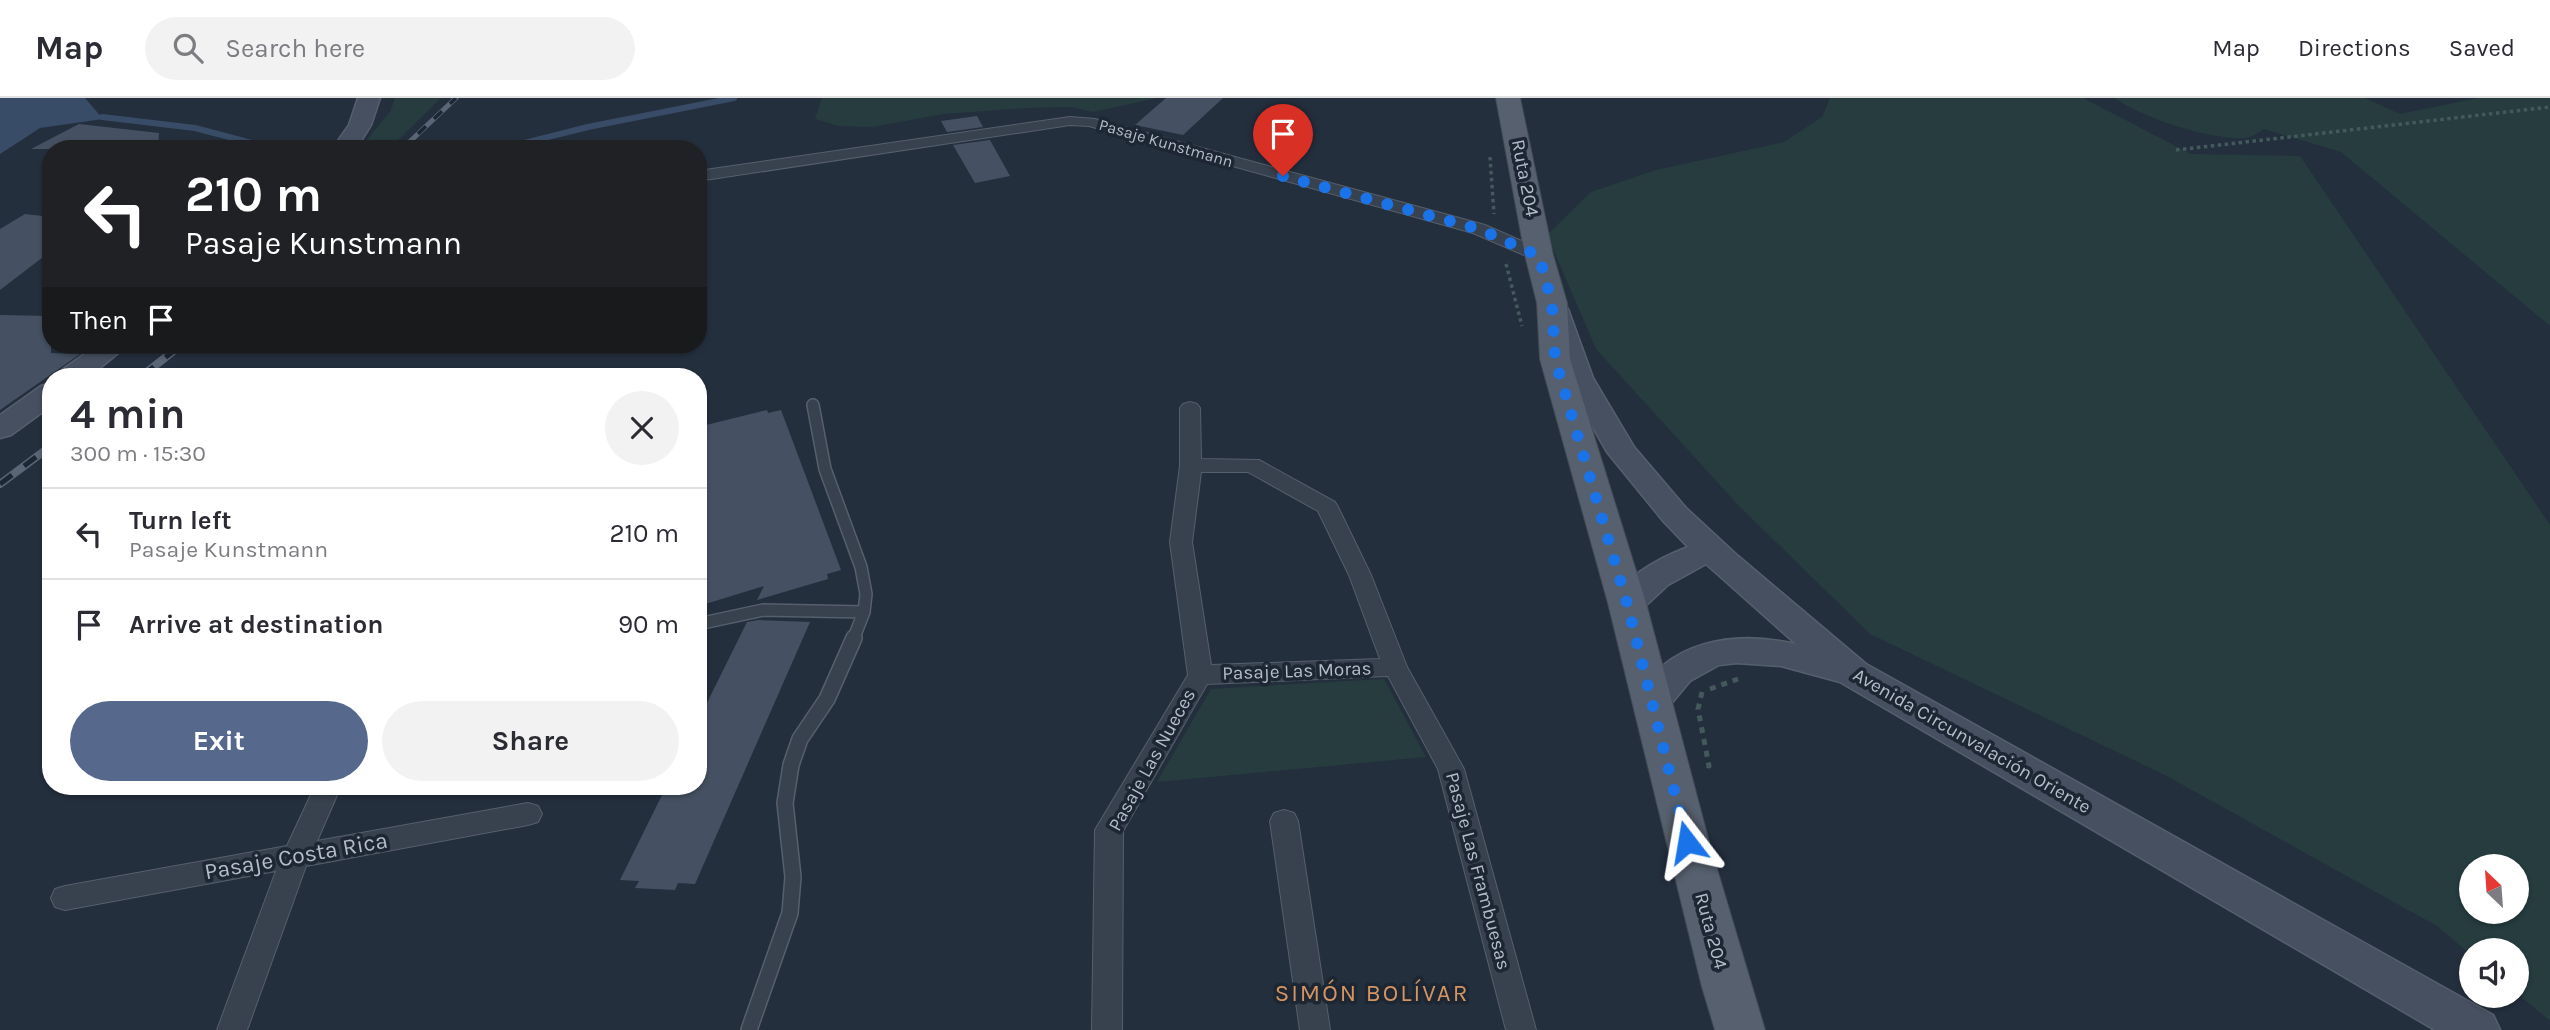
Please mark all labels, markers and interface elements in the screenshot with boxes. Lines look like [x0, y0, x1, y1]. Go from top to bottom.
search box [145, 17, 635, 80]
text: Map [35, 29, 103, 67]
icon: search [169, 29, 207, 67]
text: Search here [225, 33, 365, 64]
text: Map [2212, 34, 2260, 62]
text: Directions [2298, 34, 2411, 62]
text: Saved [2449, 34, 2515, 62]
pin [1253, 104, 1313, 176]
street label: Pasaje Kunstmann [1097, 115, 1235, 171]
icon: arrive [1264, 115, 1302, 153]
street label: Ruta 204 [1507, 138, 1543, 219]
text: 210 m [185, 166, 322, 223]
icon: left [70, 168, 161, 259]
text: Pasaje Kunstmann [185, 225, 462, 262]
icon: arrive [142, 301, 180, 339]
text: Then [70, 305, 128, 336]
text: 4 min [70, 389, 185, 439]
button: close [605, 391, 679, 465]
text: 300 m · 15:30 [70, 440, 206, 467]
text: Turn left [129, 505, 231, 536]
icon: left [70, 515, 108, 553]
text: 210 m [609, 518, 679, 549]
text: Pasaje Kunstmann [129, 536, 328, 563]
icon: arrive [70, 606, 108, 644]
text: Arrive at destination [129, 609, 383, 640]
text: 90 m [618, 609, 679, 640]
street label: Pasaje Las Moras [1222, 657, 1372, 685]
street label: Avenida Circunvalación Oriente [1849, 664, 2095, 818]
street label: Pasaje Las Nueces [1104, 685, 1200, 835]
button: Exit [70, 701, 368, 781]
button: Share [382, 701, 679, 781]
street label: Pasaje Las Frambuesas [1441, 770, 1515, 972]
position arrow [1650, 805, 1724, 879]
street label: Pasaje Costa Rica [202, 827, 390, 885]
north arrow [2459, 854, 2529, 924]
map controls [2459, 854, 2529, 1008]
street label: Ruta 204 [1690, 890, 1732, 972]
button: sound [2459, 938, 2529, 1008]
district label: SIMÓN BOLÍVAR [1275, 978, 1469, 1007]

